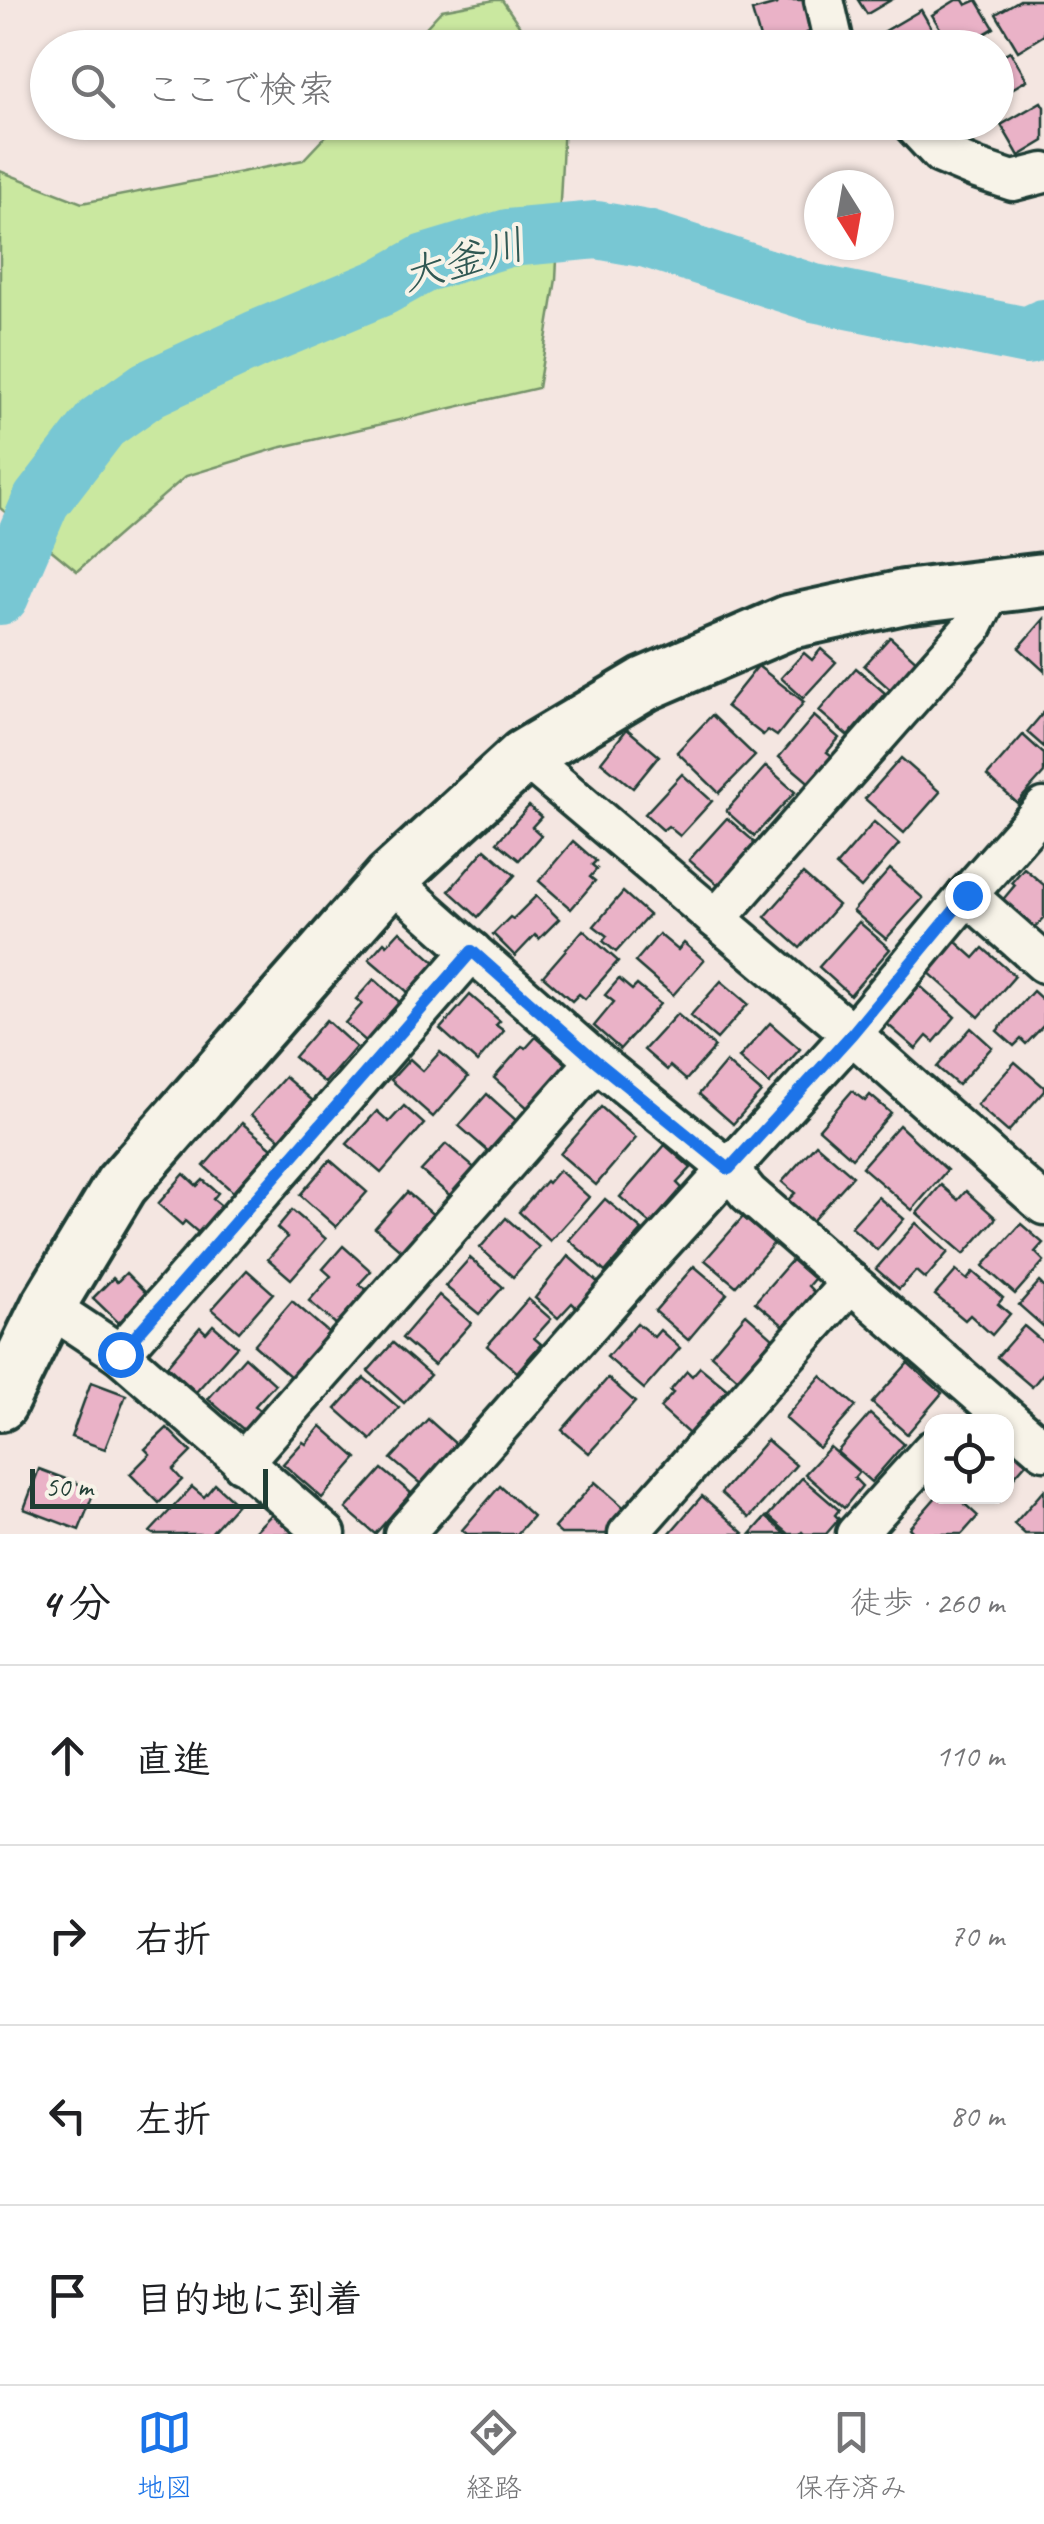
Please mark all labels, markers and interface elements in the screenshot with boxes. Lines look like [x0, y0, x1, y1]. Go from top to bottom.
search box [30, 30, 1014, 140]
icon: search [65, 58, 120, 113]
text: ここで検索 [145, 66, 335, 113]
north arrow [804, 170, 894, 260]
water label: 大釜川 [396, 218, 531, 303]
route end [945, 873, 991, 919]
route start [98, 1332, 144, 1378]
map controls [924, 1414, 1014, 1504]
button: locate [924, 1414, 1014, 1504]
scale bar [30, 1464, 268, 1508]
text: 50 m [45, 1469, 93, 1504]
text: 4 分 [40, 1577, 111, 1630]
text: 徒歩 · 260 m [850, 1582, 1004, 1623]
icon: ahead [40, 1728, 95, 1783]
text: 110 m [935, 1735, 1004, 1776]
text: 直進 [135, 1736, 211, 1783]
icon: right [40, 1908, 95, 1963]
text: 70 m [950, 1915, 1004, 1956]
text: 右折 [135, 1916, 211, 1963]
icon: left [40, 2088, 95, 2143]
text: 80 m [950, 2095, 1004, 2136]
text: 左折 [135, 2096, 211, 2143]
icon: arrive [40, 2268, 95, 2323]
text: 目的地に到着 [135, 2276, 363, 2323]
tab: 地図 [137, 2405, 193, 2505]
tab: 経路 [466, 2405, 522, 2505]
tab: 保存済み [795, 2405, 907, 2505]

